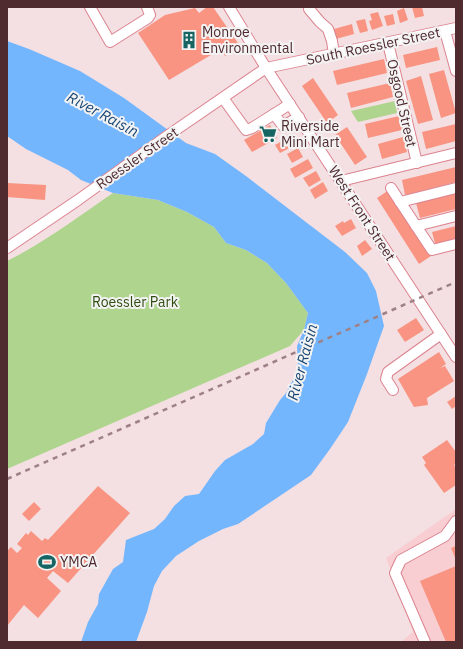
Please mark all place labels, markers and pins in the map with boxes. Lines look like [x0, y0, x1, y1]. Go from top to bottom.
place label: Monroe Environmental [202, 23, 293, 57]
building icon: Monroe Environmental [179, 30, 199, 50]
place label: Riverside Mini Mart [281, 117, 340, 151]
supermarket icon: Riverside Mini Mart [258, 124, 278, 144]
sports icon: YMCA [37, 552, 57, 572]
place label: YMCA [60, 553, 97, 571]

